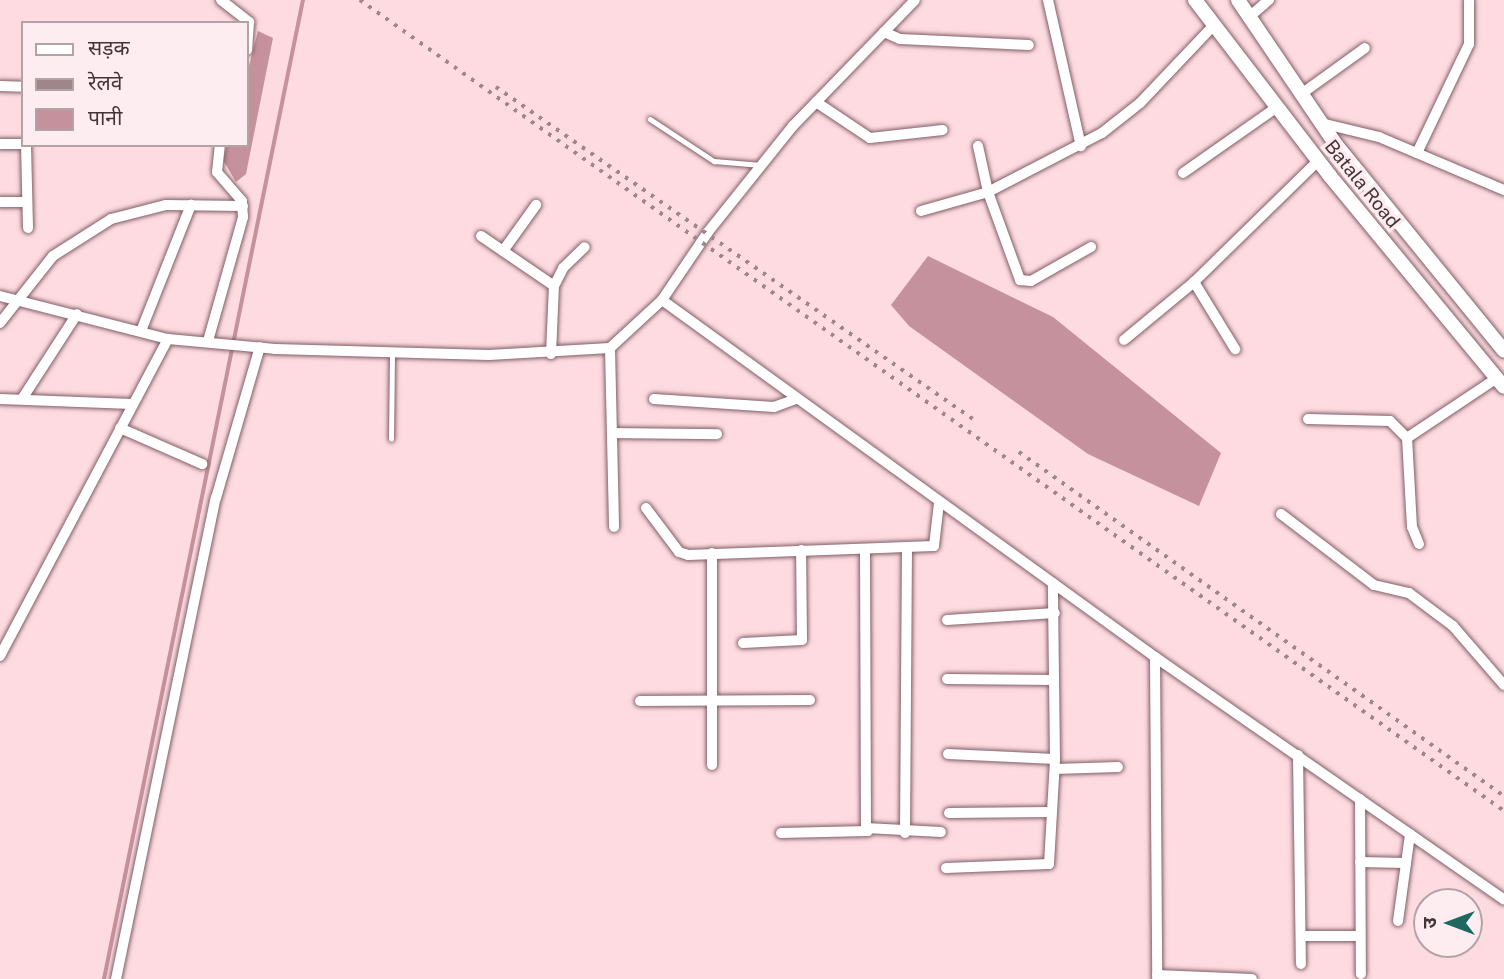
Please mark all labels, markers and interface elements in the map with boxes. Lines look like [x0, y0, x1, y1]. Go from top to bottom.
legend [21, 21, 248, 147]
text: सड़क [88, 35, 130, 60]
text: रेलवे [88, 70, 123, 95]
text: पानी [88, 105, 122, 130]
street label: Batala Road [1320, 135, 1404, 233]
north arrow [1413, 888, 1483, 958]
text: उ [1418, 917, 1440, 929]

